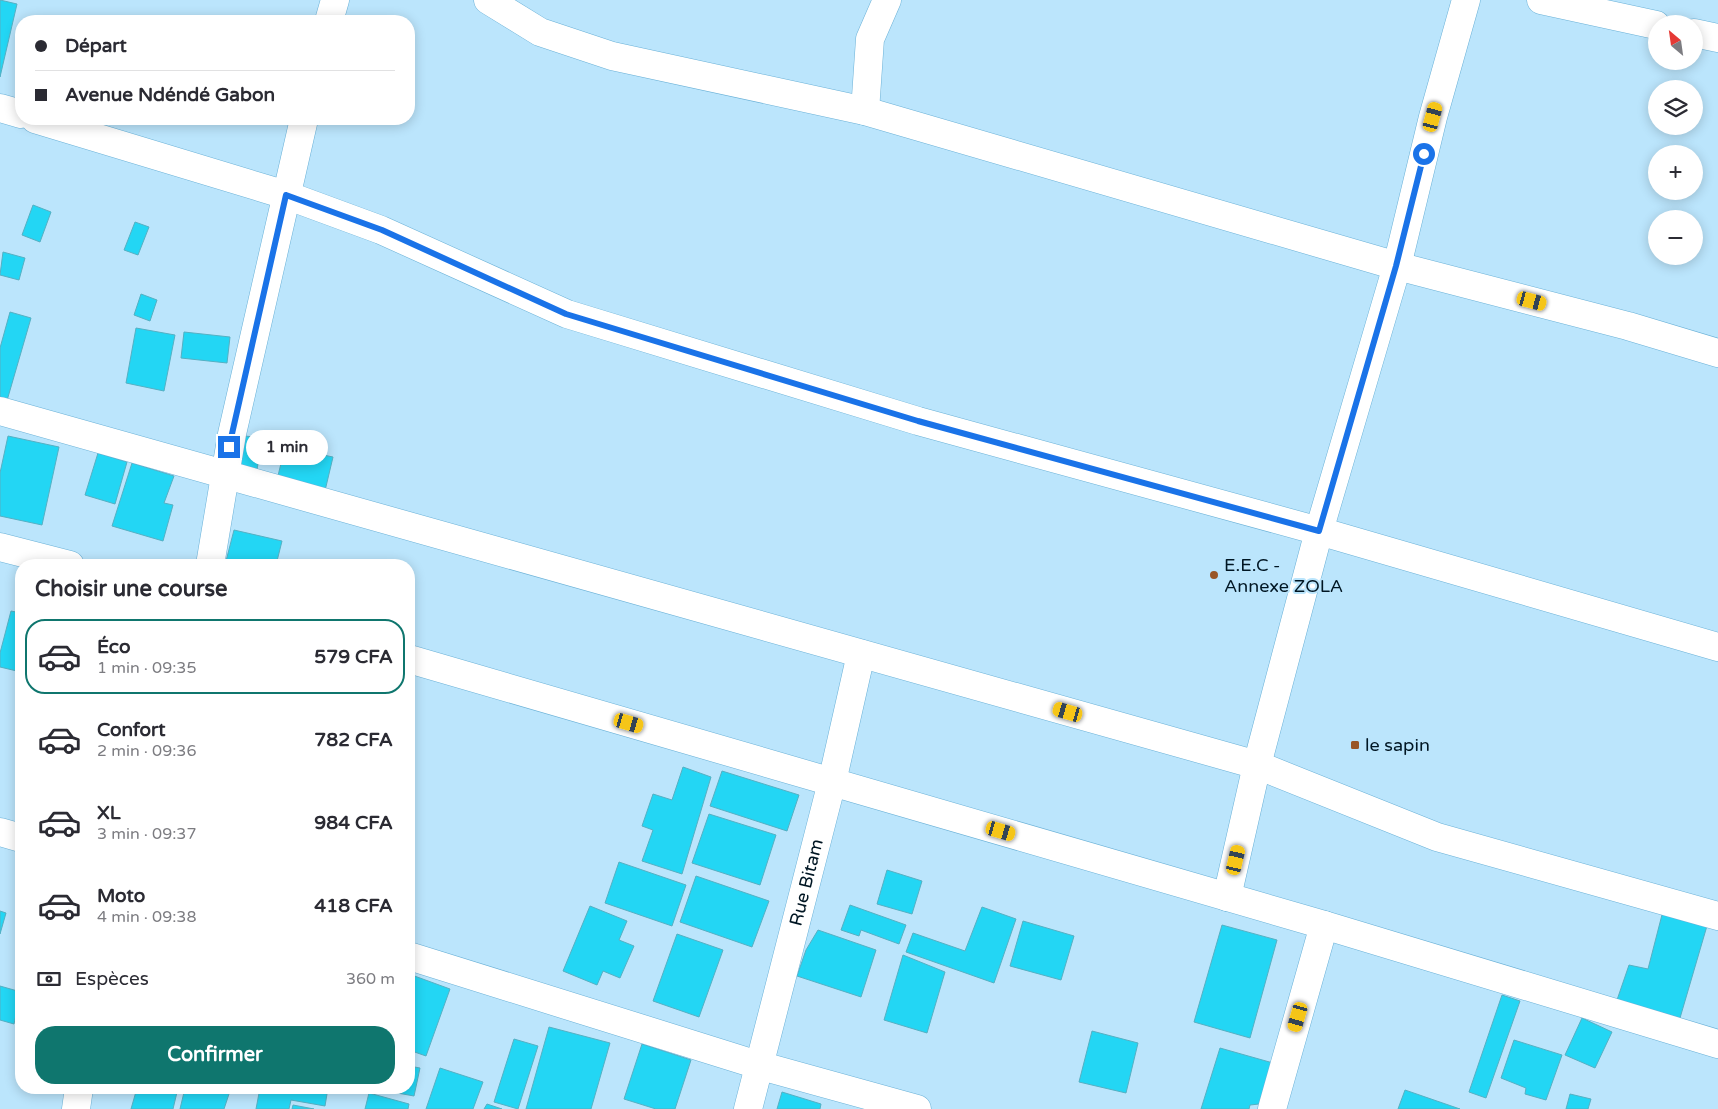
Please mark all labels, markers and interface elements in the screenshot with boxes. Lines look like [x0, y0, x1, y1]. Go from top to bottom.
north arrow [1648, 15, 1702, 70]
map controls [1648, 15, 1703, 265]
text: Départ [65, 35, 127, 57]
button: layers [1648, 80, 1703, 135]
text: Avenue Ndéndé Gabon [65, 84, 275, 106]
car [1421, 101, 1444, 133]
route start [1413, 143, 1435, 165]
button: + [1648, 145, 1703, 200]
button: − [1648, 210, 1703, 265]
car [1515, 290, 1548, 312]
callout: 1 min [246, 430, 329, 464]
route end [218, 436, 240, 458]
text: 1 min [266, 437, 308, 457]
place label: E.E.C - Annexe ZOLA [1224, 554, 1343, 597]
marker: E.E.C - Annexe ZOLA [1208, 569, 1220, 581]
text: Choisir une course [35, 576, 228, 602]
icon: car [37, 634, 82, 679]
text: Éco [97, 636, 130, 658]
text: 579 CFA [314, 646, 393, 668]
text: 1 min · 09:35 [97, 658, 196, 678]
car [1051, 701, 1084, 723]
car [612, 712, 645, 734]
icon: car [37, 717, 82, 762]
text: Confort [97, 719, 166, 741]
text: 782 CFA [314, 729, 393, 751]
place label: le sapin [1365, 734, 1430, 756]
marker: le sapin [1349, 739, 1361, 751]
text: 2 min · 09:36 [97, 741, 196, 761]
icon: car [37, 800, 82, 845]
text: XL [97, 802, 121, 824]
text: 984 CFA [314, 812, 393, 834]
car [984, 820, 1017, 842]
text: 3 min · 09:37 [97, 824, 196, 844]
street label: Rue Bitam [784, 836, 828, 928]
car [1225, 844, 1246, 876]
icon: car [37, 883, 82, 928]
text: Moto [97, 885, 145, 907]
text: 418 CFA [314, 895, 393, 917]
text: 4 min · 09:38 [97, 907, 196, 927]
icon: cash [35, 965, 63, 993]
text: Espèces [75, 968, 149, 990]
text: 360 m [346, 969, 395, 989]
car [1286, 1001, 1309, 1033]
button: Confirmer [35, 1026, 395, 1084]

